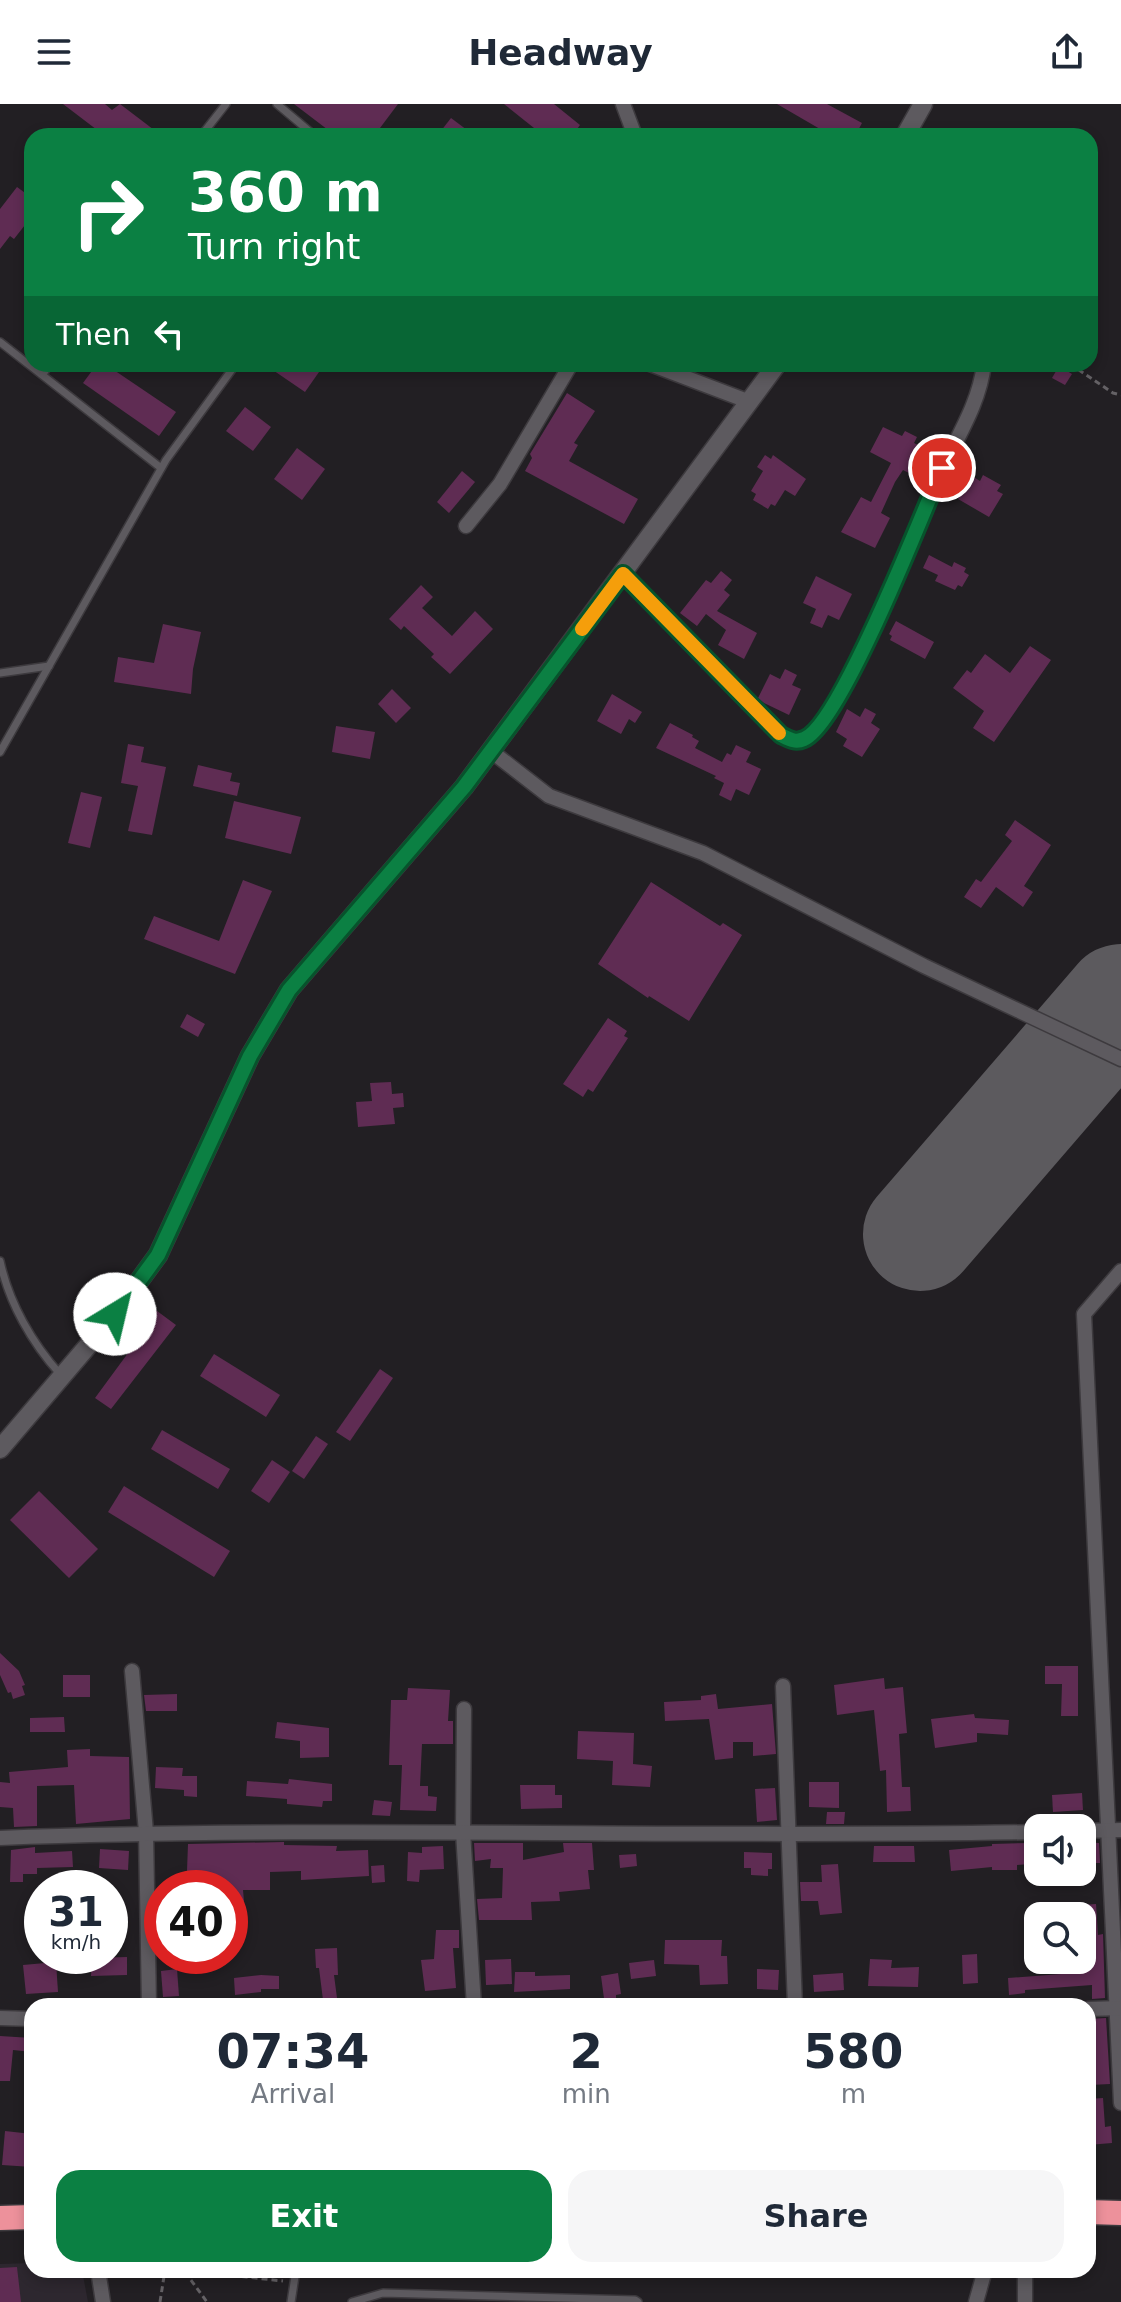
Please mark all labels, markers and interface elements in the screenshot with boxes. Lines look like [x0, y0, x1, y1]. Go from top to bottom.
icon: menu [32, 30, 76, 74]
icon: share [1045, 30, 1089, 74]
text: Headway [468, 32, 653, 73]
text: 360 m [188, 159, 383, 224]
icon: right [56, 160, 160, 264]
text: Turn right [188, 226, 360, 267]
icon: left [147, 312, 191, 356]
text: Then [56, 317, 131, 352]
pin [908, 434, 976, 502]
icon: arrive [920, 446, 964, 490]
position arrow [73, 1272, 157, 1356]
map controls [1024, 1814, 1096, 1974]
button: sound [1024, 1814, 1096, 1886]
speed limit sign: 40 [144, 1870, 248, 1974]
text: 31 [48, 1889, 104, 1935]
button: search [1024, 1902, 1096, 1974]
text: km/h [51, 1930, 101, 1954]
text: 07:34 [216, 2023, 369, 2079]
text: 2 [570, 2023, 603, 2079]
text: 580 [803, 2023, 903, 2079]
text: Arrival [251, 2079, 335, 2109]
text: min [562, 2079, 611, 2109]
text: m [841, 2079, 866, 2109]
button: Exit [56, 2170, 552, 2262]
button: Share [568, 2170, 1064, 2262]

